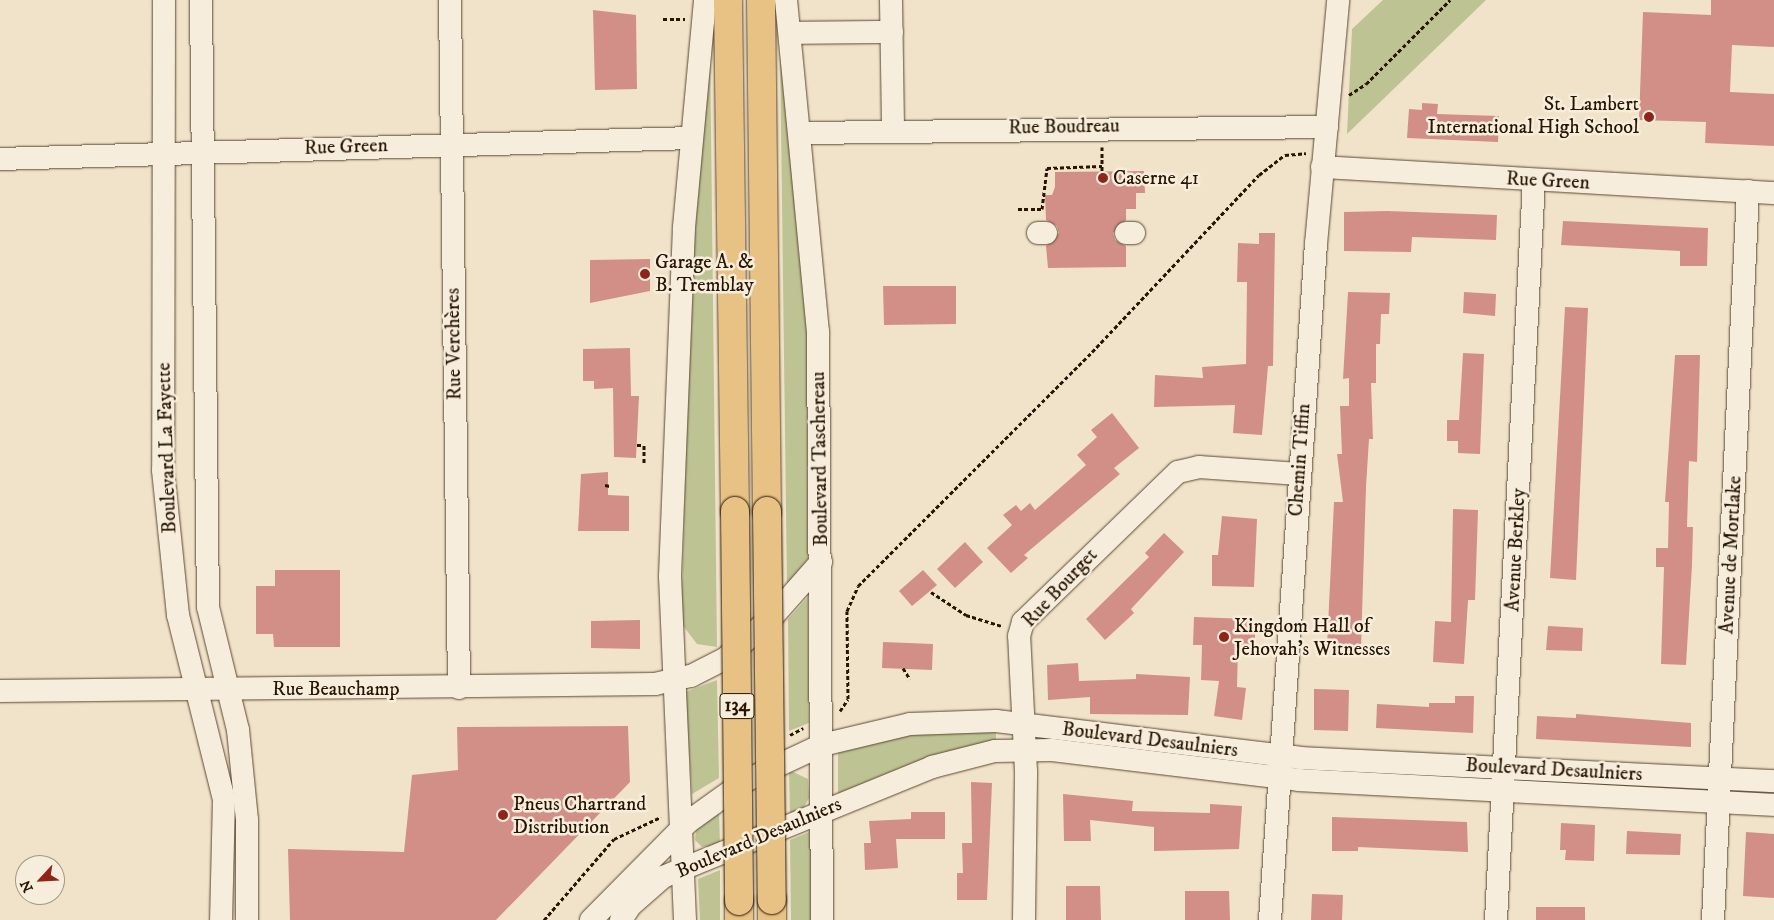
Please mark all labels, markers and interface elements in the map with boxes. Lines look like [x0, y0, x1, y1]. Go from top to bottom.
place label: St. Lambert International High School [1427, 93, 1639, 140]
marker: St. Lambert International High School [1643, 111, 1655, 123]
street label: Rue Boudreau [1008, 114, 1120, 140]
street label: Rue Green [304, 134, 388, 160]
place label: Caserne 41 [1113, 166, 1199, 190]
street label: Rue Green [1505, 167, 1591, 195]
marker: Caserne 41 [1097, 172, 1109, 184]
place label: Garage A. & B. Tremblay [655, 250, 754, 297]
marker: Garage A. & B. Tremblay [639, 268, 651, 280]
street label: Rue Verchères [441, 288, 467, 400]
street label: Boulevard La Fayette [152, 362, 182, 534]
street label: Boulevard Taschereau [806, 371, 834, 547]
street label: Chemin Tiffin [1284, 403, 1316, 517]
street label: Avenue de Mortlake [1715, 475, 1747, 635]
street label: Avenue Berkley [1501, 488, 1531, 612]
street label: Rue Bourget [1017, 543, 1103, 633]
place label: Kingdom Hall of Jehovah's Witnesses [1234, 614, 1390, 661]
marker: Kingdom Hall of Jehovah's Witnesses [1218, 631, 1230, 643]
street label: Rue Beauchamp [272, 677, 400, 701]
road number: 134 [718, 689, 756, 722]
street label: Boulevard Desaulniers [1061, 717, 1239, 763]
street label: Boulevard Desaulniers [1465, 753, 1643, 787]
place label: Pneus Chartrand Distribution [513, 792, 646, 839]
street label: Boulevard Desaulniers [673, 792, 845, 884]
marker: Pneus Chartrand Distribution [497, 809, 509, 821]
north arrow [15, 855, 65, 905]
text: N [17, 877, 38, 895]

